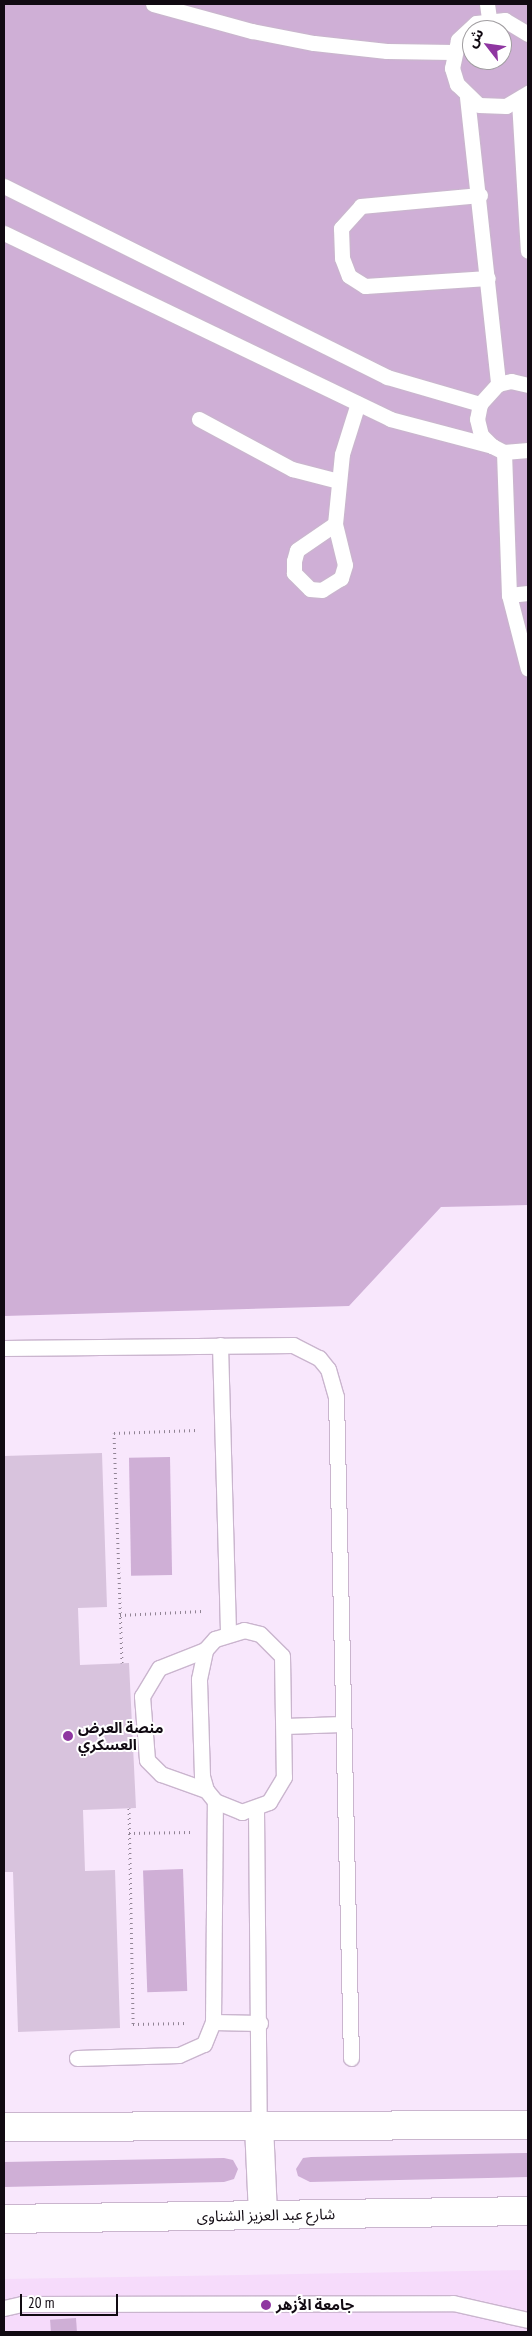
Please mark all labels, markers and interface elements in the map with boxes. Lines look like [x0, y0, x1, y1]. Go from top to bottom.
north arrow [462, 20, 512, 70]
text: ش [462, 25, 487, 51]
place label: منصة العرض العسكري [78, 1718, 163, 1753]
marker: منصة العرض العسكري [62, 1730, 74, 1742]
street label: شارع عبد العزيز الشناوى [197, 2205, 335, 2225]
scale bar [22, 2284, 120, 2316]
text: 20 m [28, 2293, 54, 2312]
place label: جامعة الأزهر [276, 2296, 354, 2314]
marker: جامعة الأزهر [260, 2299, 272, 2311]

